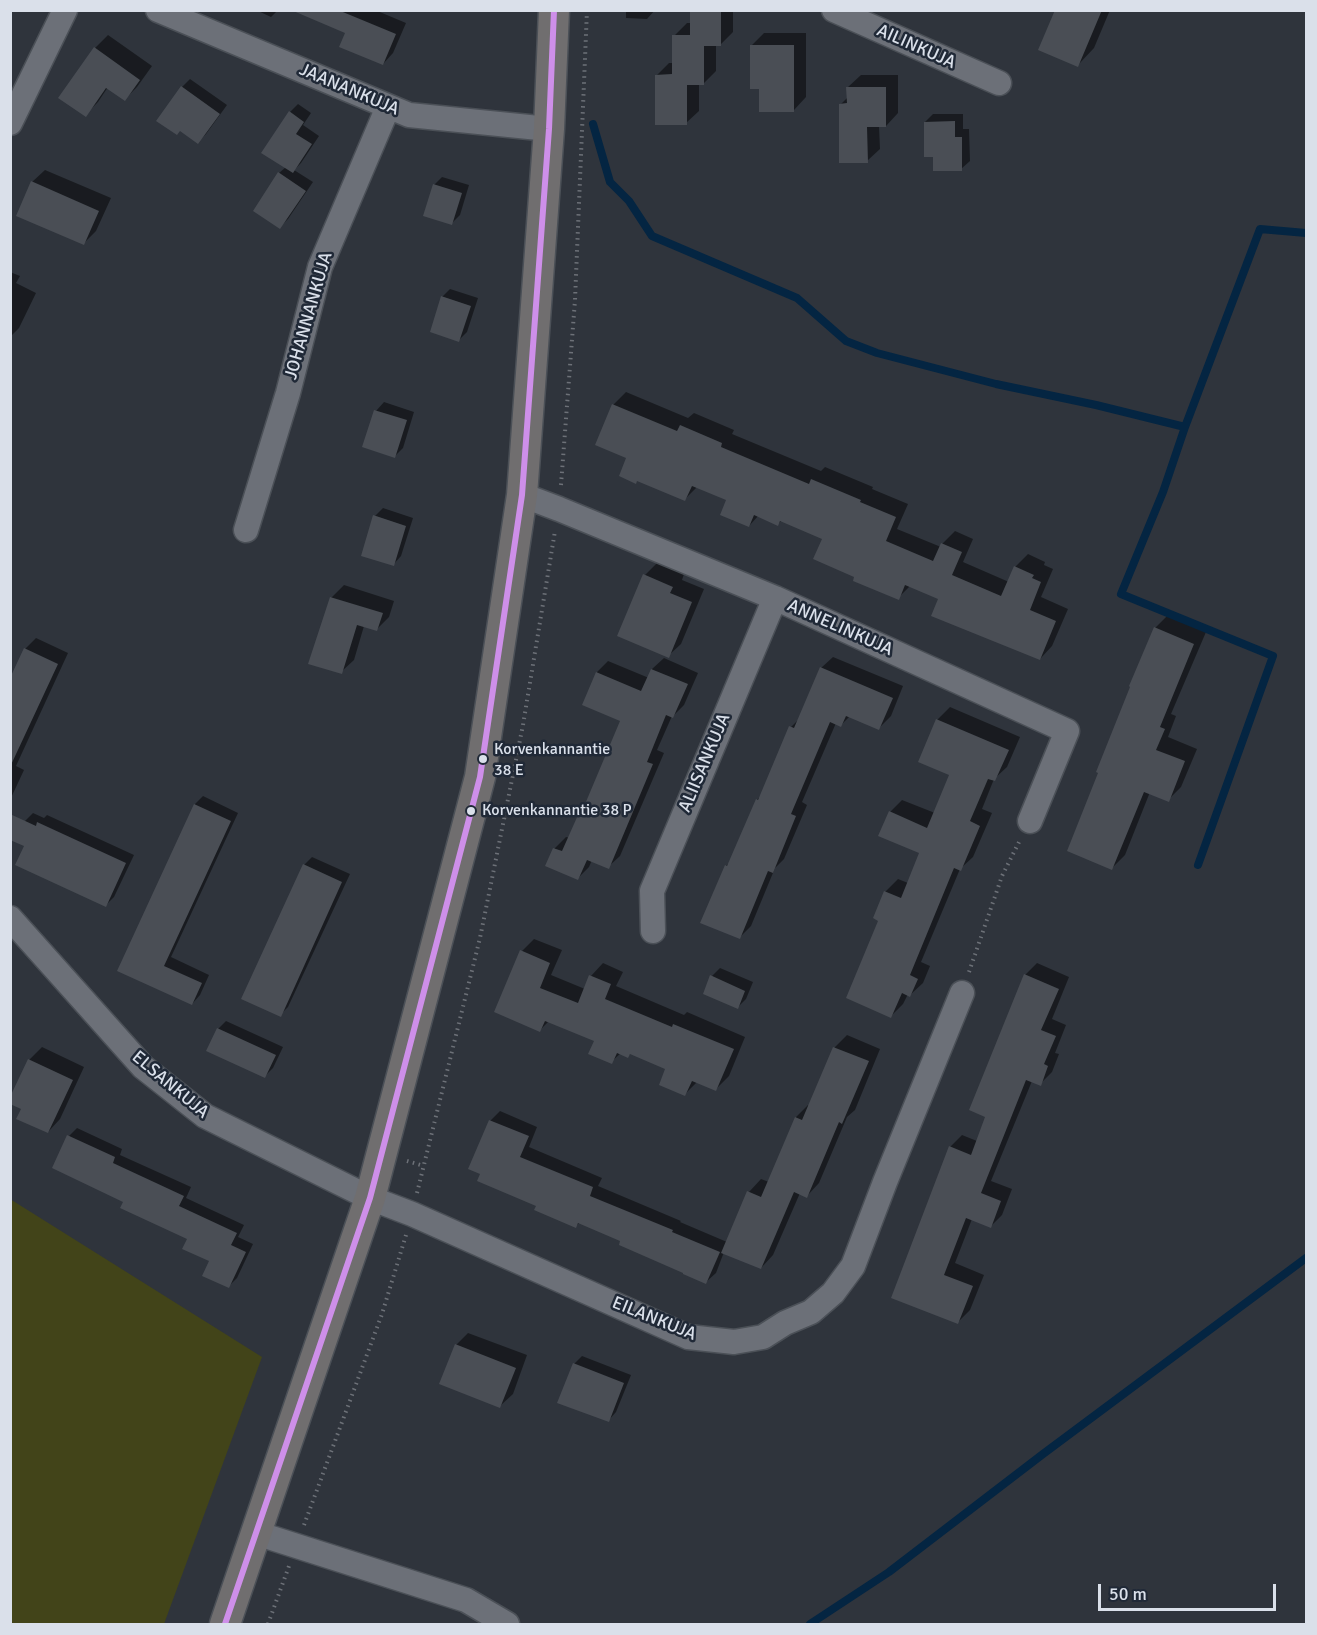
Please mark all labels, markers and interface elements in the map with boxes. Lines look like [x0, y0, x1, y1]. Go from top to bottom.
street label: AILINKUJA [873, 20, 959, 74]
street label: JAANANKUJA [296, 59, 402, 121]
street label: JOHANNANKUJA [280, 250, 338, 382]
street label: ANNELINKUJA [784, 595, 896, 661]
street label: ALIISANKUJA [675, 710, 735, 816]
place label: Korvenkannantie 38 E [494, 740, 610, 778]
marker: Korvenkannantie 38 E [477, 753, 489, 765]
place label: Korvenkannantie 38 P [482, 801, 632, 821]
marker: Korvenkannantie 38 P [465, 805, 477, 817]
street label: ELSANKUJA [127, 1047, 213, 1123]
street label: EILANKUJA [609, 1292, 699, 1346]
scale bar [1101, 1572, 1280, 1610]
text: 50 m [1109, 1583, 1147, 1605]

